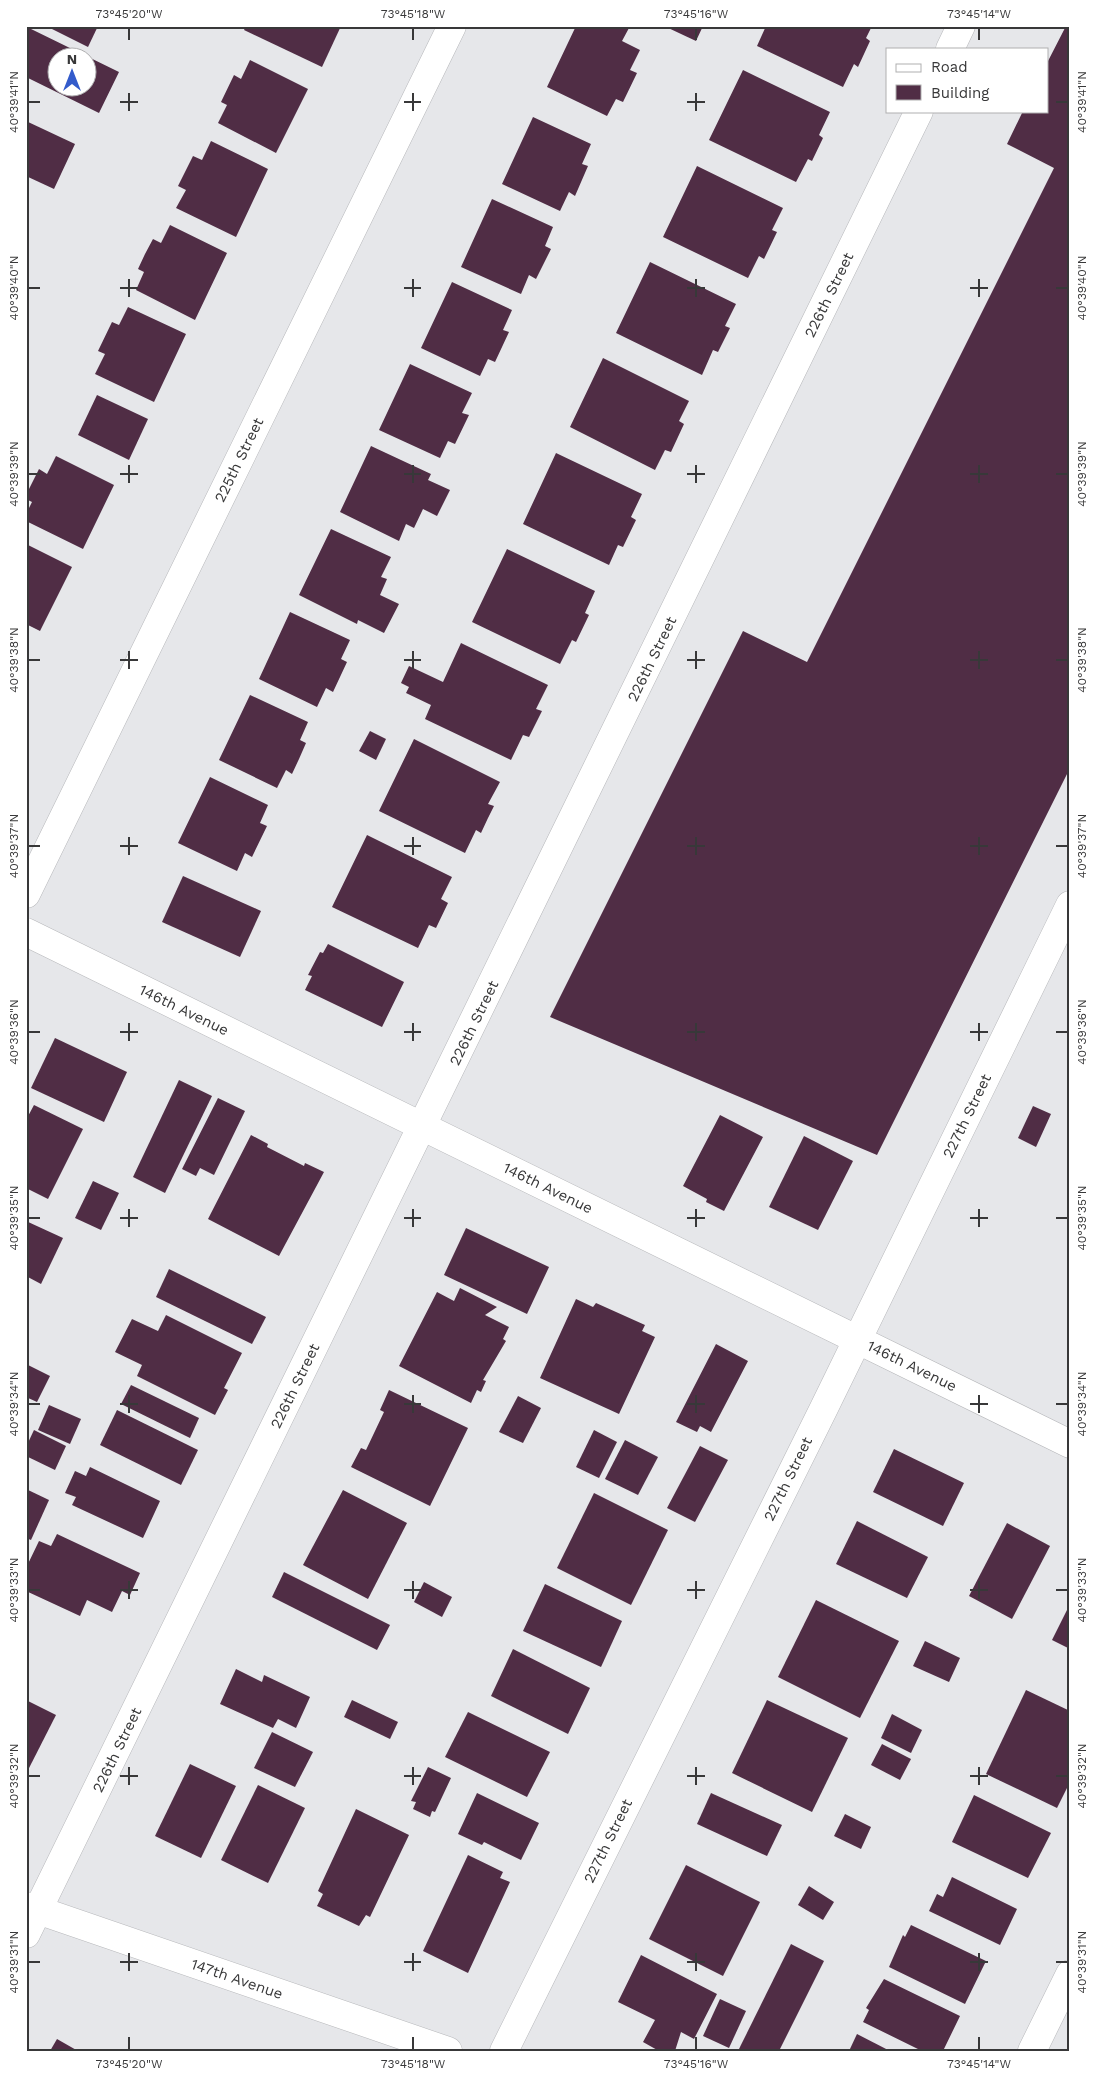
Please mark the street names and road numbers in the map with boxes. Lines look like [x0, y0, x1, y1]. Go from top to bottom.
street label: 226th Street [801, 249, 858, 340]
street label: 225th Street [211, 414, 268, 505]
street label: 226th Street [624, 613, 681, 704]
street label: 226th Street [446, 977, 503, 1068]
street label: 146th Avenue [136, 981, 232, 1039]
street label: 227th Street [939, 1070, 995, 1161]
street label: 146th Avenue [500, 1159, 596, 1217]
street label: 146th Avenue [864, 1337, 960, 1395]
street label: 226th Street [267, 1340, 324, 1431]
street label: 227th Street [760, 1433, 816, 1524]
street label: 226th Street [89, 1704, 146, 1795]
street label: 227th Street [580, 1795, 636, 1886]
street label: 147th Avenue [189, 1955, 285, 2003]

